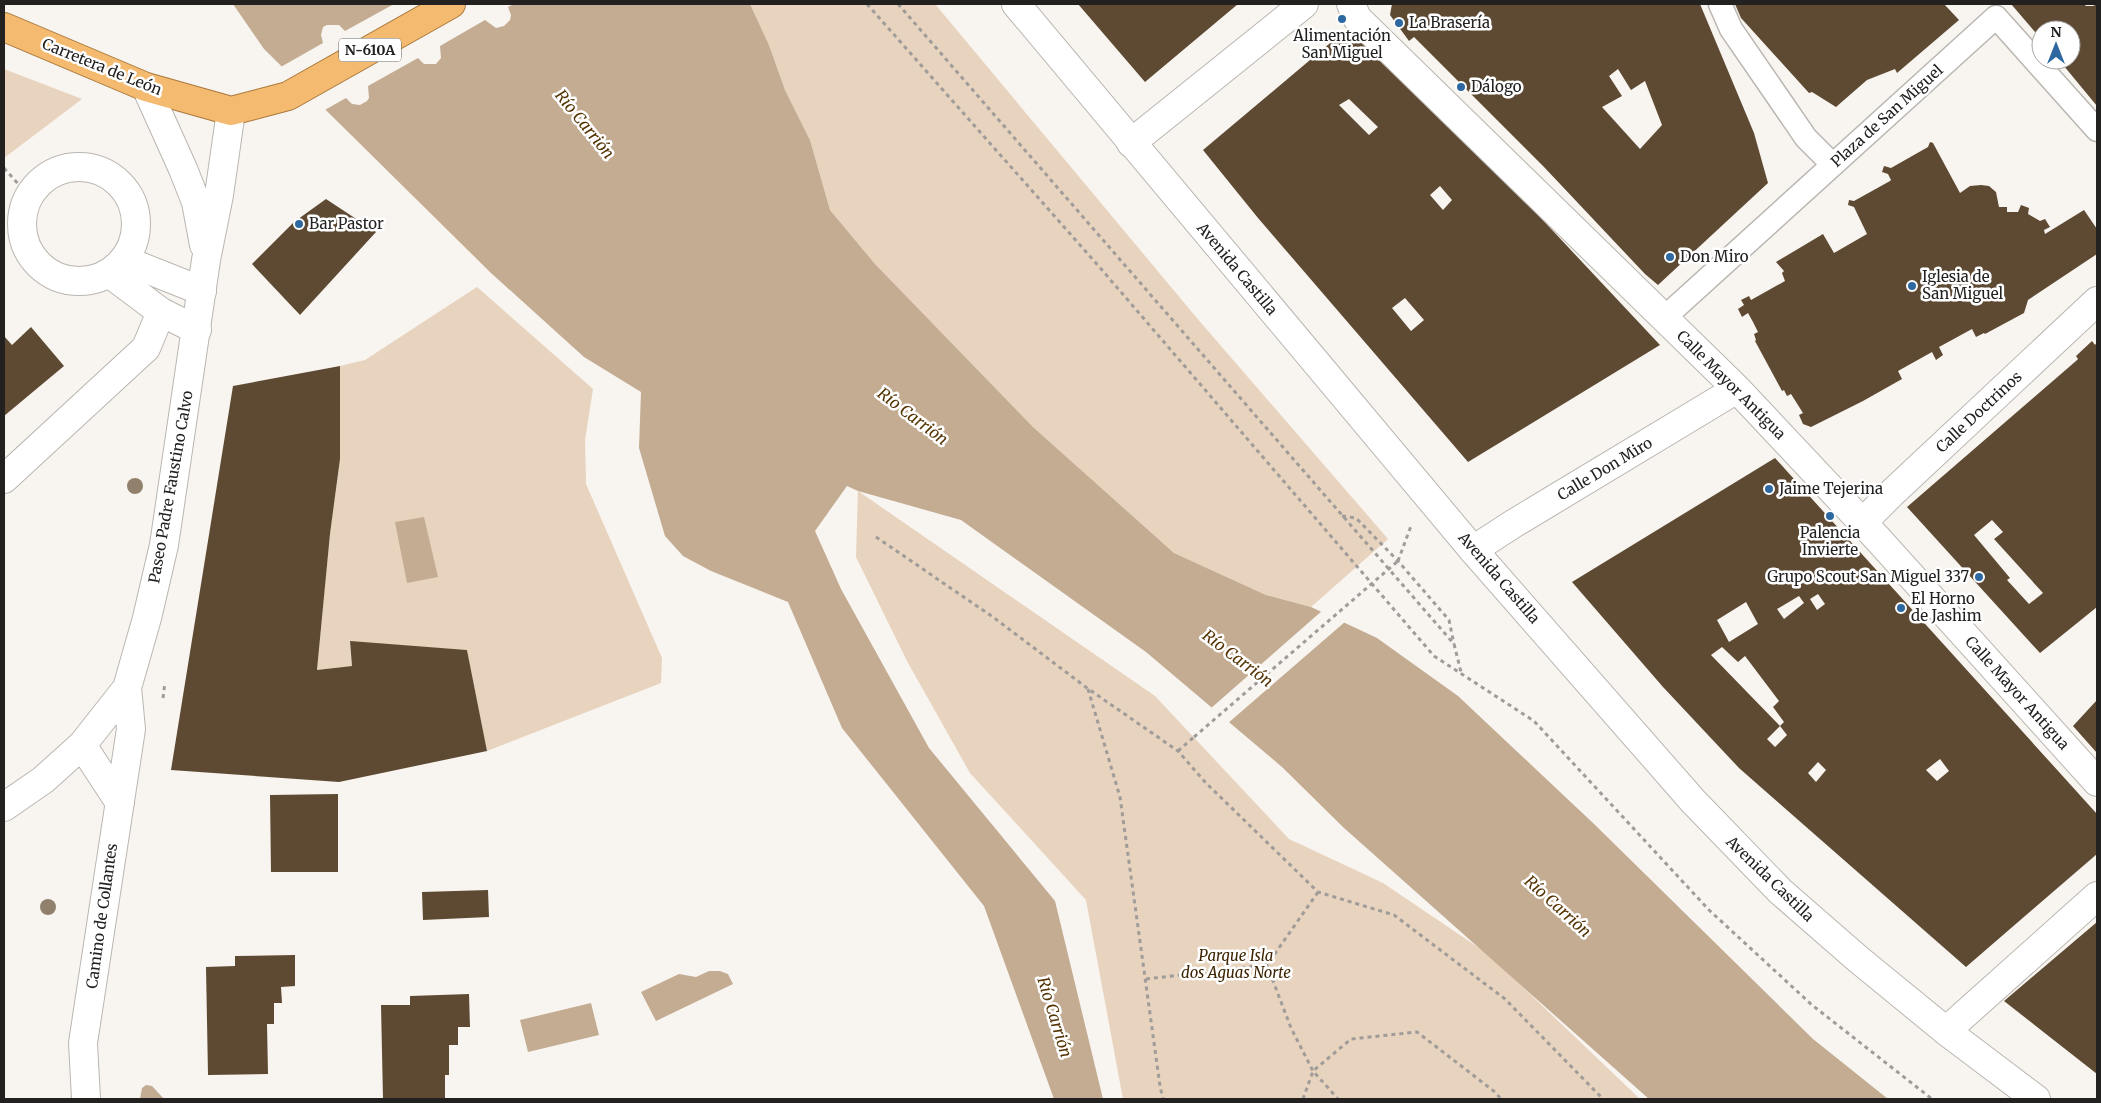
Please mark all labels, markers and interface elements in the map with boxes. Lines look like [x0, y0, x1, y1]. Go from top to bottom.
marker: Alimentación San Miguel [1336, 13, 1348, 25]
place label: La Brasería [1409, 13, 1490, 32]
marker: La Brasería [1393, 17, 1405, 29]
north arrow [2031, 20, 2081, 70]
text: N [2050, 23, 2062, 41]
place label: Alimentación San Miguel [1292, 26, 1391, 62]
street label: Carretera de León [40, 34, 165, 99]
road number: N-610A [339, 38, 401, 62]
street label: Plaza de San Miguel [1827, 60, 1947, 171]
place label: Dálogo [1471, 77, 1522, 96]
marker: Dálogo [1455, 81, 1467, 93]
water label: Río Carrión [551, 85, 619, 163]
place label: Bar Pastor [309, 214, 384, 233]
marker: Bar Pastor [293, 218, 305, 230]
street label: Avenida Castilla [1193, 218, 1282, 319]
place label: Don Miro [1680, 247, 1749, 266]
marker: Don Miro [1664, 251, 1676, 263]
place label: Iglesia de San Miguel [1922, 267, 2004, 303]
marker: Iglesia de San Miguel [1906, 280, 1918, 292]
street label: Calle Mayor Antigua [1673, 326, 1790, 443]
street label: Calle Doctrinos [1932, 367, 2026, 456]
water label: Río Carrión [874, 383, 952, 449]
street label: Paseo Padre Faustino Calvo [144, 389, 197, 585]
street label: Calle Don Miro [1554, 433, 1656, 504]
place label: Jaime Tejerina [1778, 479, 1883, 498]
marker: Jaime Tejerina [1763, 483, 1775, 495]
marker: Palencia Invierte [1824, 510, 1836, 522]
place label: Palencia Invierte [1800, 523, 1860, 559]
street label: Avenida Castilla [1454, 527, 1544, 627]
place label: Grupo Scout San Miguel 337 [1767, 567, 1969, 586]
marker: Grupo Scout San Miguel 337 [1973, 571, 1985, 583]
place label: El Horno de Jashim [1911, 589, 1982, 625]
marker: El Horno de Jashim [1895, 602, 1907, 614]
water label: Río Carrión [1199, 625, 1277, 691]
street label: Calle Mayor Antigua [1961, 632, 2073, 753]
street label: Avenida Castilla [1722, 831, 1818, 925]
street label: Camino de Collantes [82, 842, 121, 990]
water label: Río Carrión [1520, 871, 1596, 941]
park label: Parque Isla dos Aguas Norte [1181, 946, 1291, 982]
water label: Río Carrión [1033, 974, 1077, 1060]

